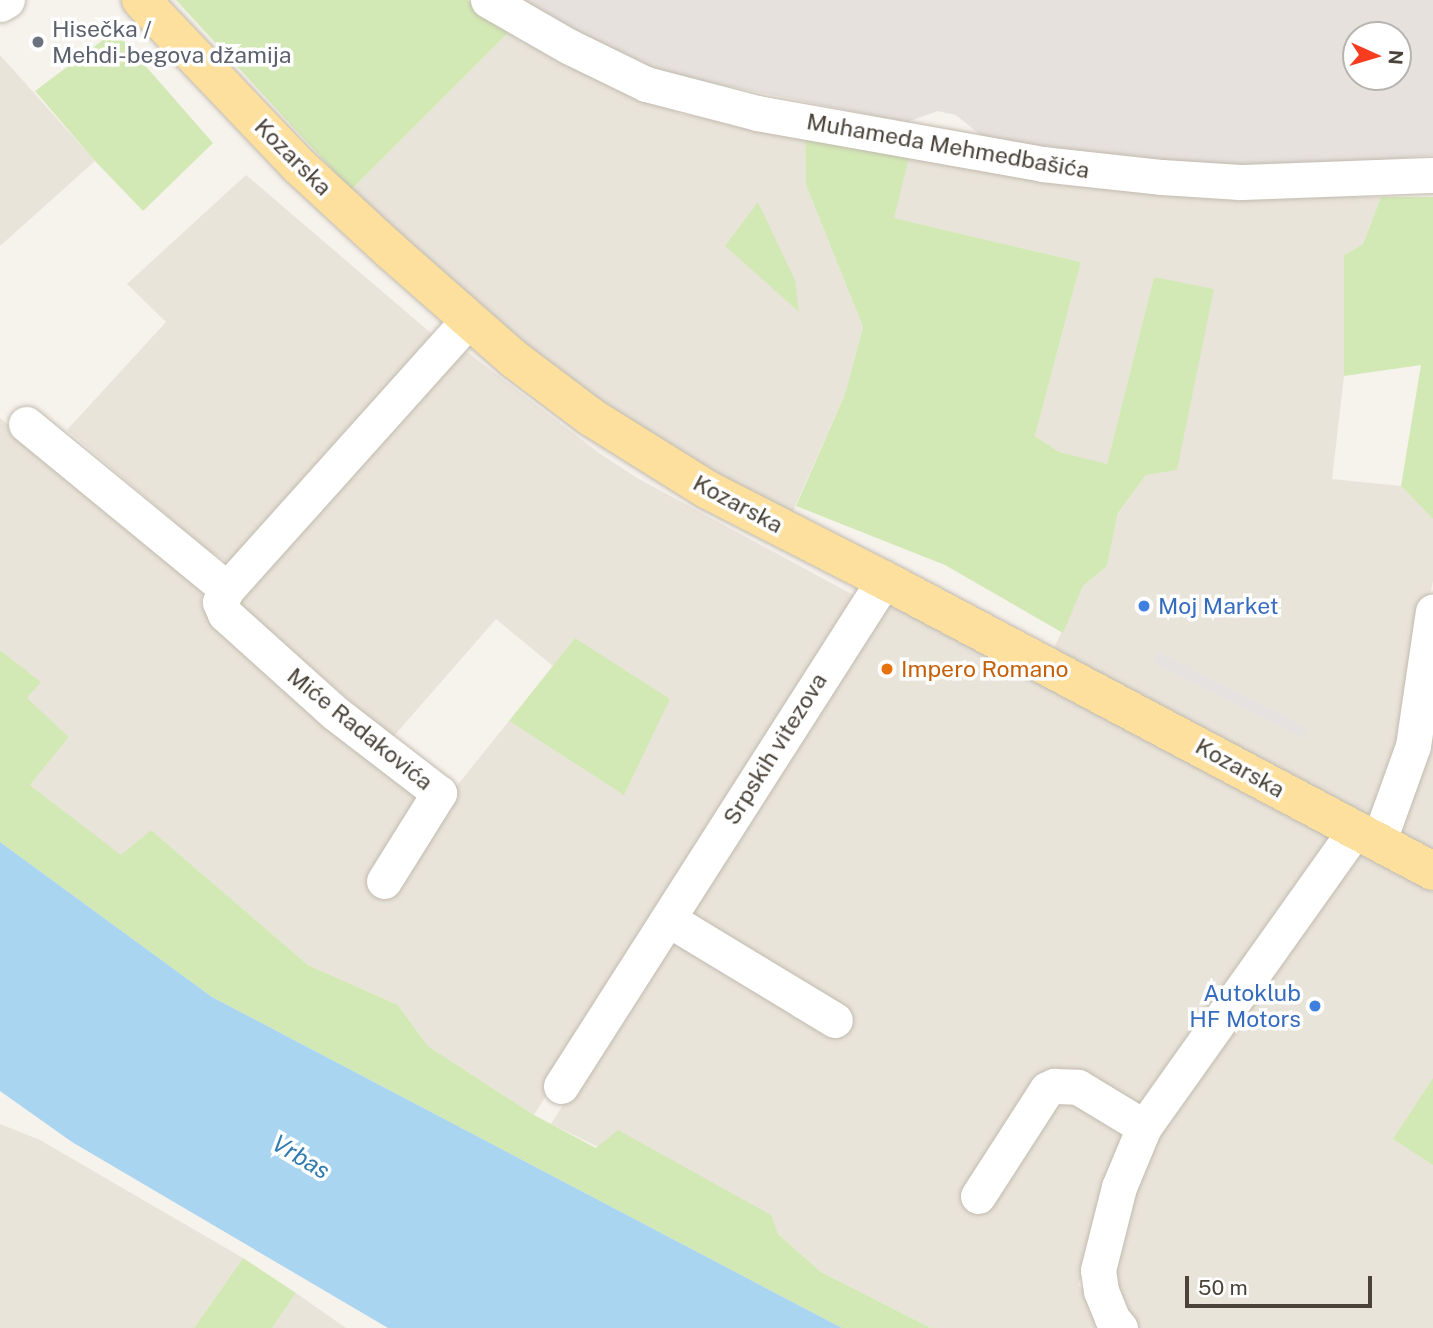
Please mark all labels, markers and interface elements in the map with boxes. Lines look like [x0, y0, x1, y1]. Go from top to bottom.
place label: Hisečka / Mehdi-begova džamija [52, 15, 292, 69]
north arrow [1342, 21, 1412, 91]
marker: Hisečka / Mehdi-begova džamija [30, 34, 46, 50]
text: N [1384, 49, 1407, 65]
street label: Muhameda Mehmedbašića [804, 108, 1092, 184]
street label: Kozarska [249, 113, 337, 201]
street label: Kozarska [688, 469, 788, 539]
place label: Moj Market [1158, 592, 1279, 620]
marker: Moj Market [1136, 598, 1152, 614]
place label: Impero Romano [901, 655, 1069, 683]
marker: Impero Romano [879, 661, 895, 677]
street label: Miće Radakovića [282, 662, 438, 796]
street label: Srpskih vitezova [717, 668, 833, 830]
street label: Kozarska [1191, 732, 1289, 804]
place label: Autoklub HF Motors [1189, 979, 1301, 1033]
marker: Autoklub HF Motors [1307, 998, 1323, 1014]
water label: Vrbas [267, 1129, 335, 1185]
scale bar [1188, 1262, 1375, 1306]
text: 50 m [1198, 1275, 1248, 1300]

